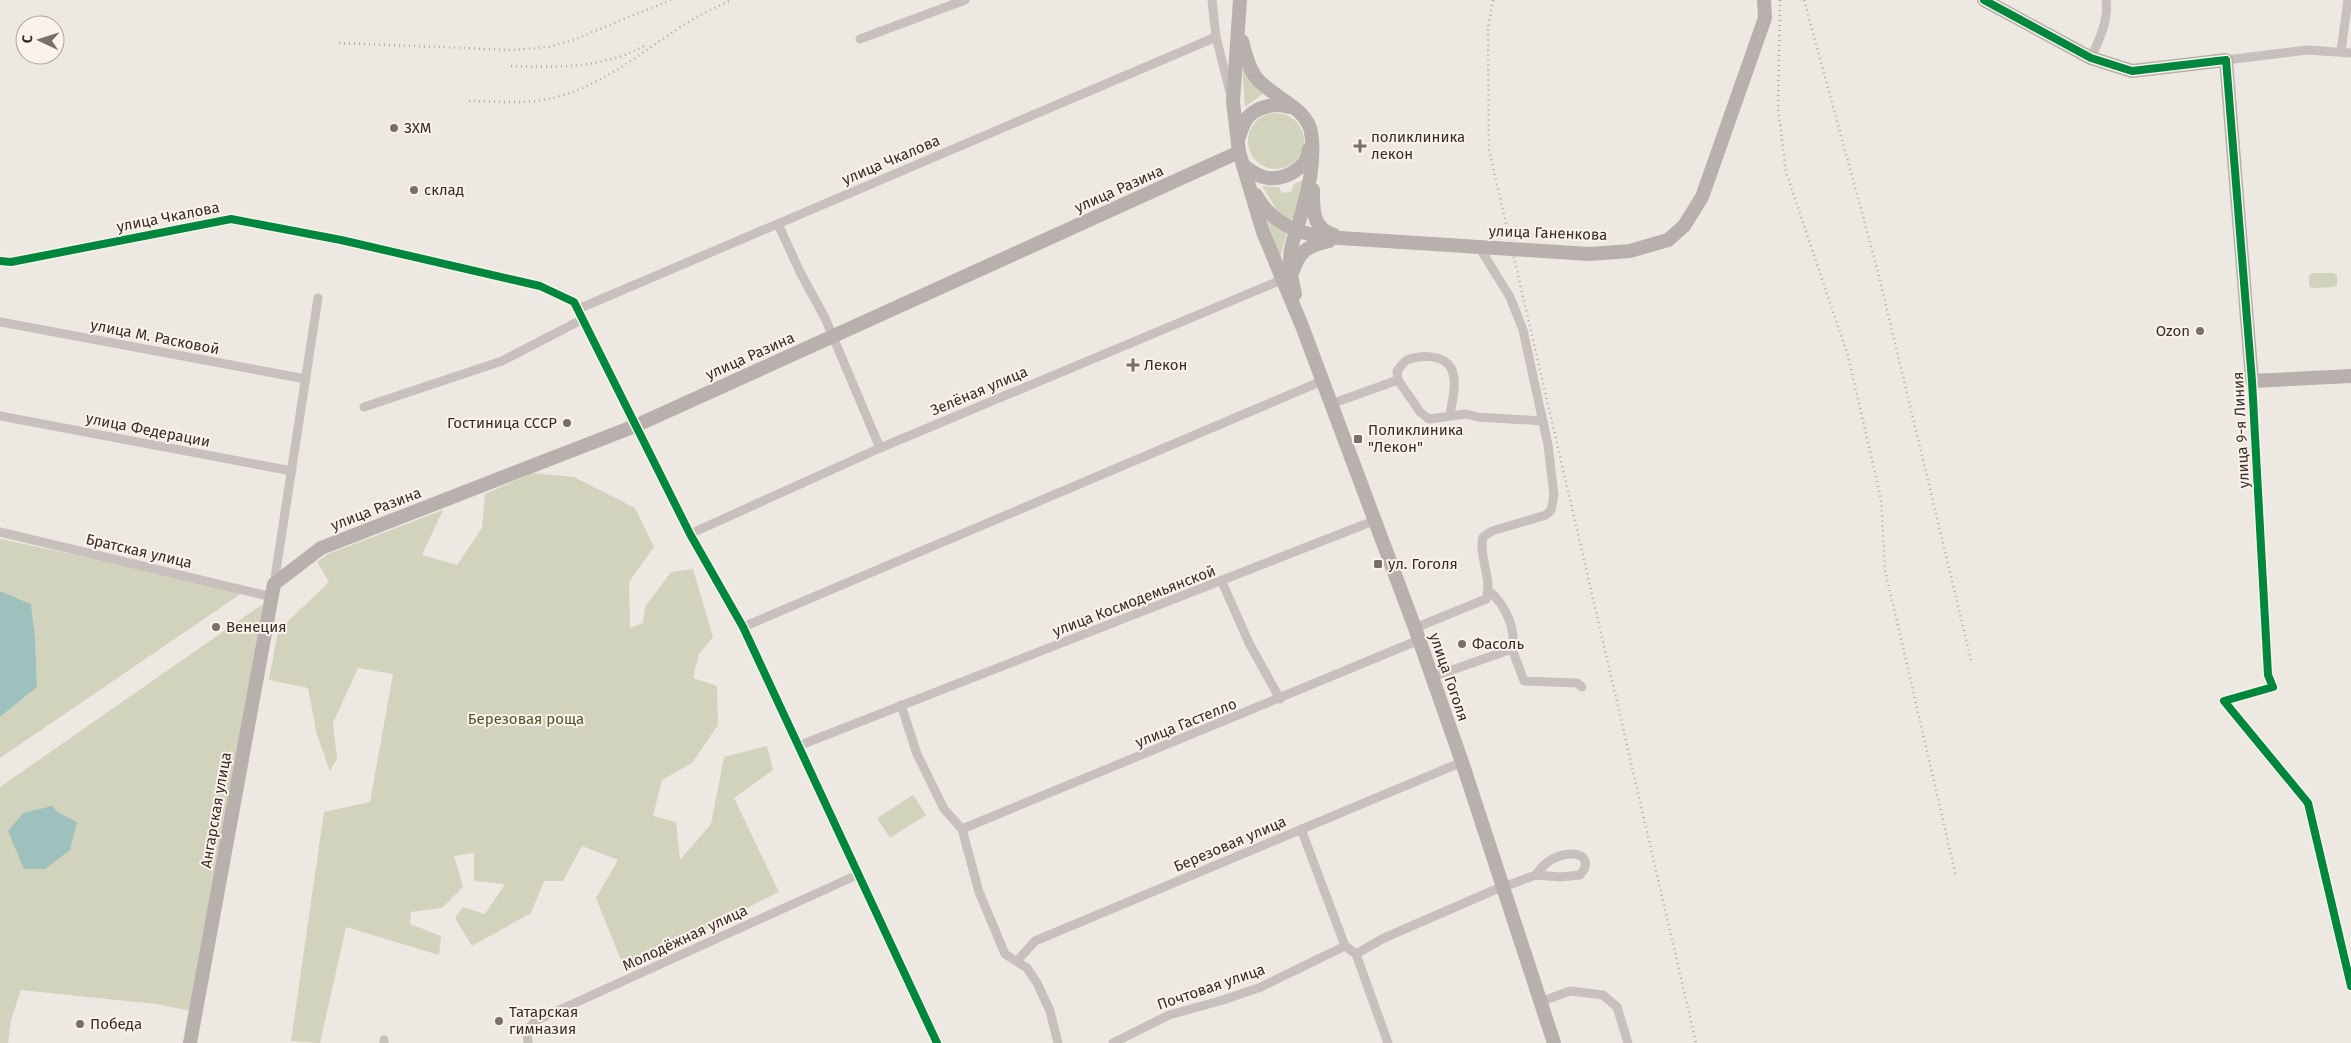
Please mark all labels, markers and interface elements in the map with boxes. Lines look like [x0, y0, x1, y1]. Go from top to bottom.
north arrow [15, 15, 65, 65]
text: С [19, 35, 36, 44]
place label: ЗХМ [404, 119, 431, 137]
marker: ЗХМ [388, 122, 400, 134]
place label: поликлиника лекон [1371, 128, 1465, 163]
street label: улица Чкалова [839, 131, 943, 189]
marker: поликлиника лекон [1353, 139, 1367, 153]
street label: улица Разина [1072, 161, 1166, 217]
place label: склад [424, 181, 464, 199]
marker: склад [408, 184, 420, 196]
street label: улица Чкалова [115, 198, 221, 236]
street label: улица Ганенкова [1488, 222, 1608, 244]
street label: улица М. Расковой [89, 316, 221, 358]
place label: Ozon [2156, 322, 2190, 340]
marker: Ozon [2194, 325, 2206, 337]
street label: улица Разина [703, 328, 797, 384]
place label: Лекон [1144, 356, 1187, 374]
marker: Лекон [1126, 358, 1140, 372]
street label: Зелёная улица [928, 362, 1030, 420]
street label: улица 9-я Линия [2229, 371, 2253, 489]
street label: улица Федерации [84, 409, 212, 451]
place label: Гостиница СССР [447, 414, 557, 432]
marker: Гостиница СССР [561, 417, 573, 429]
place label: Поликлиника "Лекон" [1368, 421, 1463, 456]
marker: Поликлиника "Лекон" [1352, 433, 1364, 445]
street label: улица Разина [328, 484, 424, 534]
street label: Братская улица [84, 530, 194, 572]
place label: ул. Гоголя [1388, 555, 1458, 573]
marker: ул. Гоголя [1372, 558, 1384, 570]
street label: улица Космодемьянской [1050, 562, 1218, 640]
place label: Венеция [226, 618, 286, 636]
marker: Венеция [210, 621, 222, 633]
street label: улица Гоголя [1425, 630, 1473, 724]
place label: Фасоль [1472, 635, 1524, 653]
marker: Фасоль [1456, 638, 1468, 650]
street label: улица Гастелло [1133, 694, 1239, 752]
park label: Березовая роща [468, 710, 584, 728]
street label: Ангарская улица [197, 751, 235, 869]
street label: Березовая улица [1171, 812, 1289, 876]
street label: Молодёжная улица [620, 901, 750, 975]
street label: Почтовая улица [1155, 960, 1267, 1014]
place label: Татарская гимназия [509, 1003, 578, 1038]
place label: Победа [90, 1015, 142, 1033]
marker: Татарская гимназия [493, 1015, 505, 1027]
marker: Победа [74, 1018, 86, 1030]

